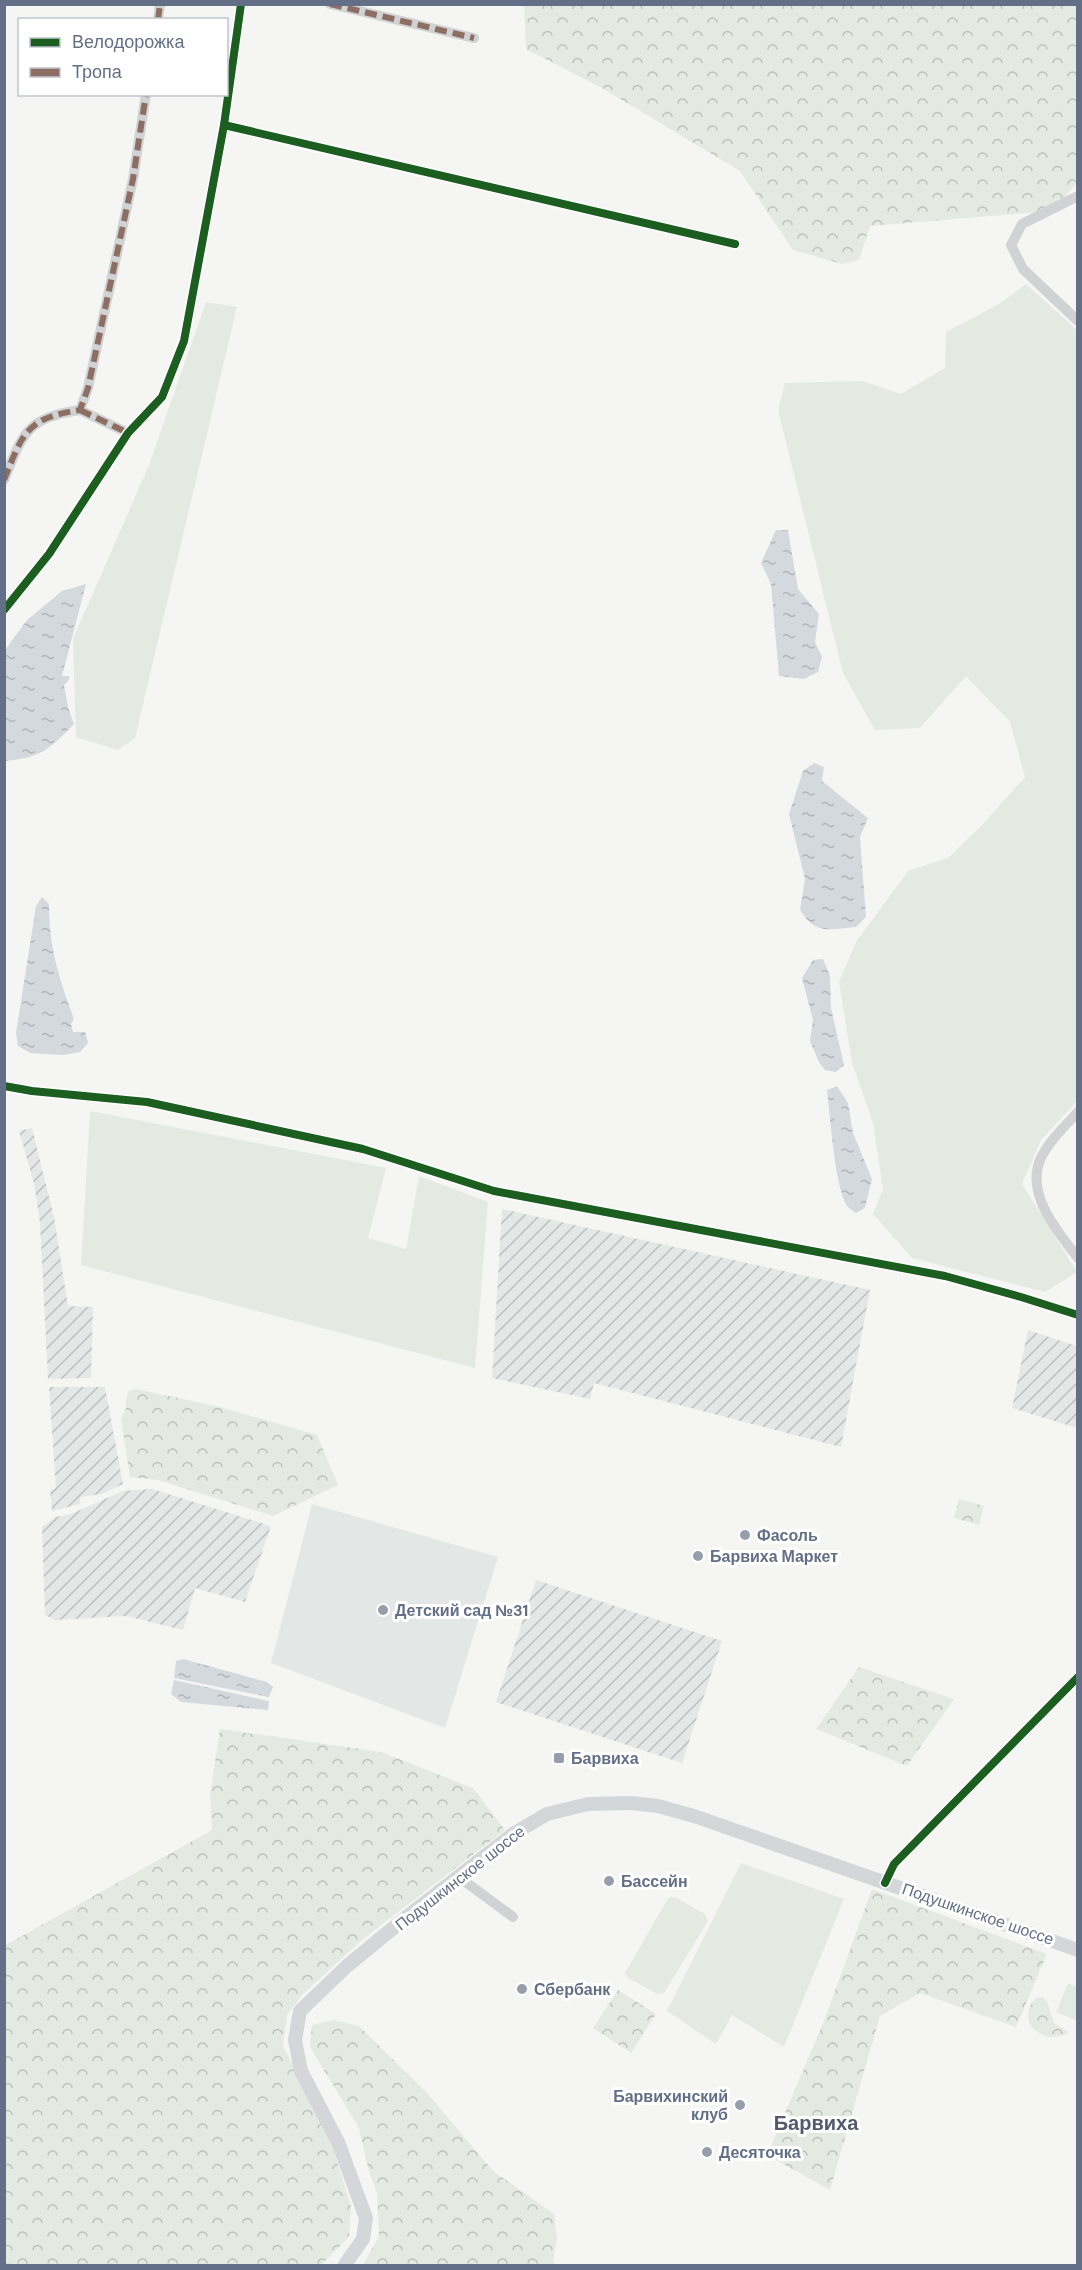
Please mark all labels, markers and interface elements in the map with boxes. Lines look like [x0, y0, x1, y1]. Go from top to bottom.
legend [18, 18, 228, 96]
text: Велодорожка [72, 30, 185, 54]
text: Тропа [72, 60, 123, 84]
place label: Фасоль [757, 1525, 818, 1546]
marker: Фасоль [738, 1528, 752, 1542]
place label: Барвиха Маркет [710, 1546, 838, 1567]
marker: Барвиха Маркет [691, 1549, 705, 1563]
place label: Детский сад №31 [395, 1600, 528, 1621]
marker: Детский сад №31 [376, 1603, 390, 1617]
place label: Барвиха [571, 1748, 639, 1769]
marker: Барвиха [552, 1751, 566, 1765]
street label: Подушкинское шоссе [391, 1821, 529, 1935]
place label: Бассейн [621, 1871, 688, 1892]
marker: Бассейн [602, 1874, 616, 1888]
street label: Подушкинское шоссе [899, 1878, 1057, 1950]
place label: Сбербанк [534, 1979, 611, 2000]
marker: Сбербанк [515, 1982, 529, 1996]
place label: Барвихинский клуб [613, 2086, 728, 2125]
marker: Барвихинский клуб [733, 2098, 747, 2112]
district label: Барвиха [774, 2110, 859, 2136]
place label: Десяточка [719, 2142, 801, 2163]
marker: Десяточка [700, 2145, 714, 2159]

